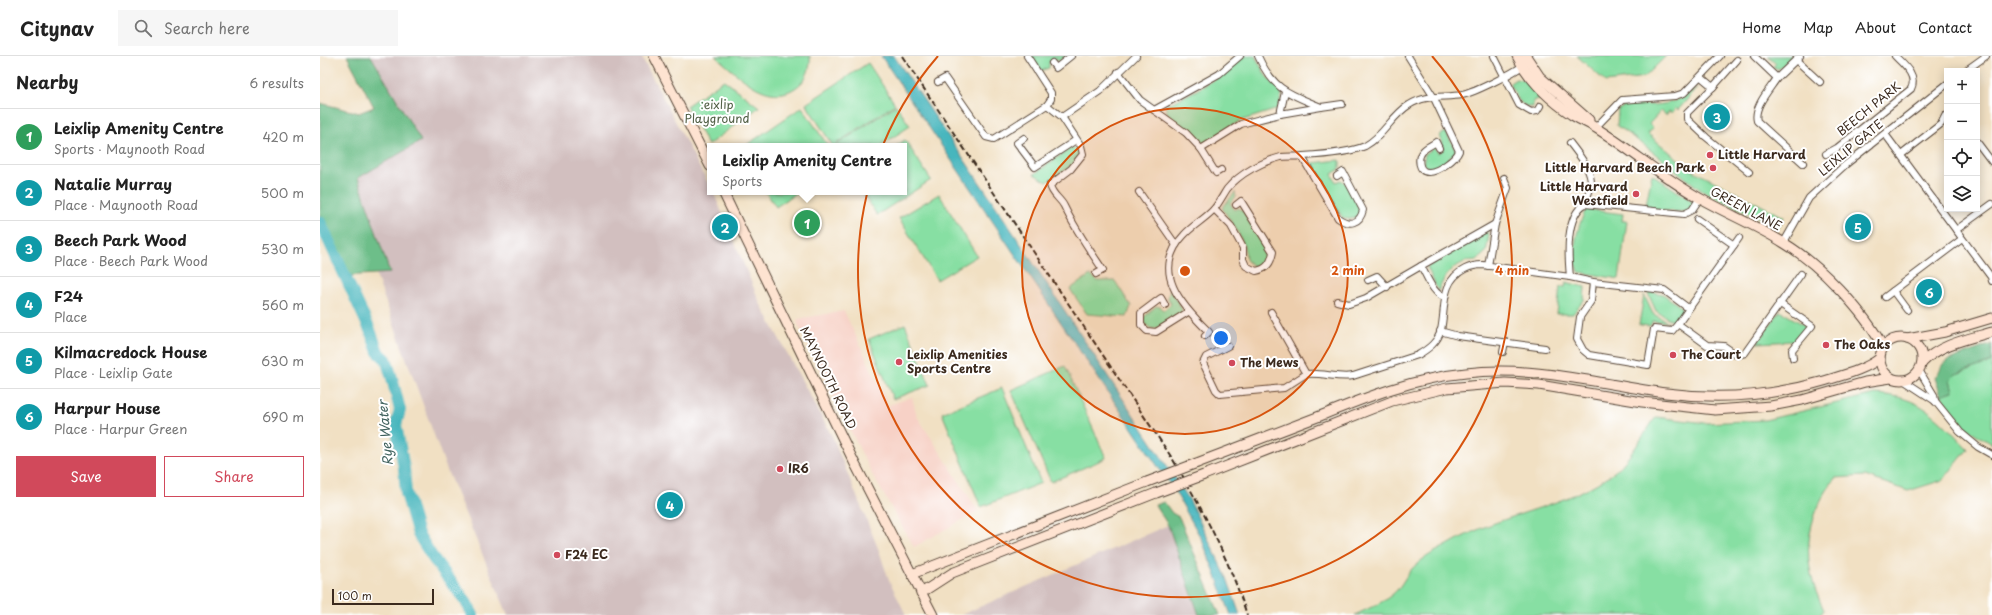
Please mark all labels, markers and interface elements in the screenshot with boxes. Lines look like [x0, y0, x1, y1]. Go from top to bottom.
search box [118, 10, 398, 46]
text: Citynav [20, 14, 94, 42]
text: Search here [164, 16, 250, 39]
icon: search [132, 17, 154, 39]
text: Home [1742, 17, 1781, 38]
text: Map [1803, 17, 1833, 38]
text: About [1855, 17, 1896, 38]
text: Contact [1918, 17, 1972, 38]
map controls [1944, 68, 1980, 212]
button: + [1944, 68, 1980, 104]
text: Nearby [16, 69, 78, 95]
text: 6 results [249, 73, 304, 92]
street label: BEECH PARK [1833, 77, 1904, 140]
park label: :eixlip Playground [685, 95, 749, 127]
pin: 3 [1704, 102, 1730, 132]
button: − [1944, 104, 1980, 140]
street label: LEIXLIP GATE [1814, 114, 1887, 180]
text: Leixlip Amenity Centre [54, 116, 224, 139]
text: 1 [26, 127, 32, 146]
text: 420 m [262, 127, 304, 146]
text: Sports · Maynooth Road [54, 139, 205, 158]
button: locate [1944, 140, 1980, 176]
popup [707, 143, 907, 195]
place label: Little Harvard [1718, 145, 1806, 163]
text: Leixlip Amenity Centre [722, 148, 892, 171]
marker: Little Harvard [1705, 150, 1715, 160]
place label: Little Harvard Beech Park [1545, 158, 1705, 176]
marker: Little Harvard Beech Park [1708, 163, 1718, 173]
text: Sports [722, 171, 762, 190]
text: Natalie Murray [54, 172, 172, 195]
button: layers [1944, 176, 1980, 212]
place label: Little Harvard Westfield [1540, 177, 1629, 209]
street label: GREEN LANE [1708, 182, 1786, 235]
text: 2 [24, 183, 34, 202]
text: 500 m [261, 183, 304, 202]
marker: Little Harvard Westfield [1631, 189, 1641, 199]
text: Place · Maynooth Road [54, 195, 198, 214]
pin: 1 [794, 208, 820, 238]
pin: 2 [712, 212, 738, 242]
pin: 5 [1845, 212, 1871, 242]
text: Beech Park Wood [54, 228, 187, 251]
text: 3 [25, 239, 33, 258]
text: 530 m [261, 239, 304, 258]
text: Place · Beech Park Wood [54, 251, 208, 270]
text: 2 min [1331, 261, 1365, 279]
text: 4 min [1495, 261, 1529, 279]
centre of rings [1178, 264, 1192, 278]
pin: 6 [1916, 277, 1942, 307]
text: F24 [54, 284, 83, 307]
text: 4 [25, 295, 33, 314]
text: 560 m [262, 295, 304, 314]
text: Place [54, 307, 87, 326]
street label: MAYNOOTH ROAD [796, 323, 862, 432]
your location [1211, 328, 1231, 348]
place label: The Oaks [1834, 335, 1890, 353]
text: Kilmacredock House [54, 340, 208, 363]
marker: The Oaks [1821, 340, 1831, 350]
place label: Leixlip Amenities Sports Centre [907, 345, 1008, 377]
place label: The Court [1681, 345, 1741, 363]
marker: The Court [1668, 350, 1678, 360]
text: 5 [25, 351, 33, 370]
text: 630 m [261, 351, 304, 370]
place label: The Mews [1240, 353, 1299, 371]
marker: Leixlip Amenities Sports Centre [894, 357, 904, 367]
marker: The Mews [1227, 358, 1237, 368]
text: Place · Leixlip Gate [54, 363, 173, 382]
text: Harpur House [54, 396, 160, 419]
water label: Rye Water [372, 398, 397, 466]
text: 6 [24, 407, 34, 426]
text: 690 m [262, 407, 304, 426]
text: Place · Harpur Green [54, 419, 187, 438]
button: Save [16, 456, 156, 497]
button: Share [164, 456, 304, 497]
place label: IR6 [788, 459, 809, 477]
marker: IR6 [775, 464, 785, 474]
pin: 4 [657, 490, 683, 520]
place label: F24 EC [565, 545, 608, 563]
marker: F24 EC [552, 550, 562, 560]
scale bar [332, 587, 434, 606]
text: 100 m [338, 587, 372, 604]

